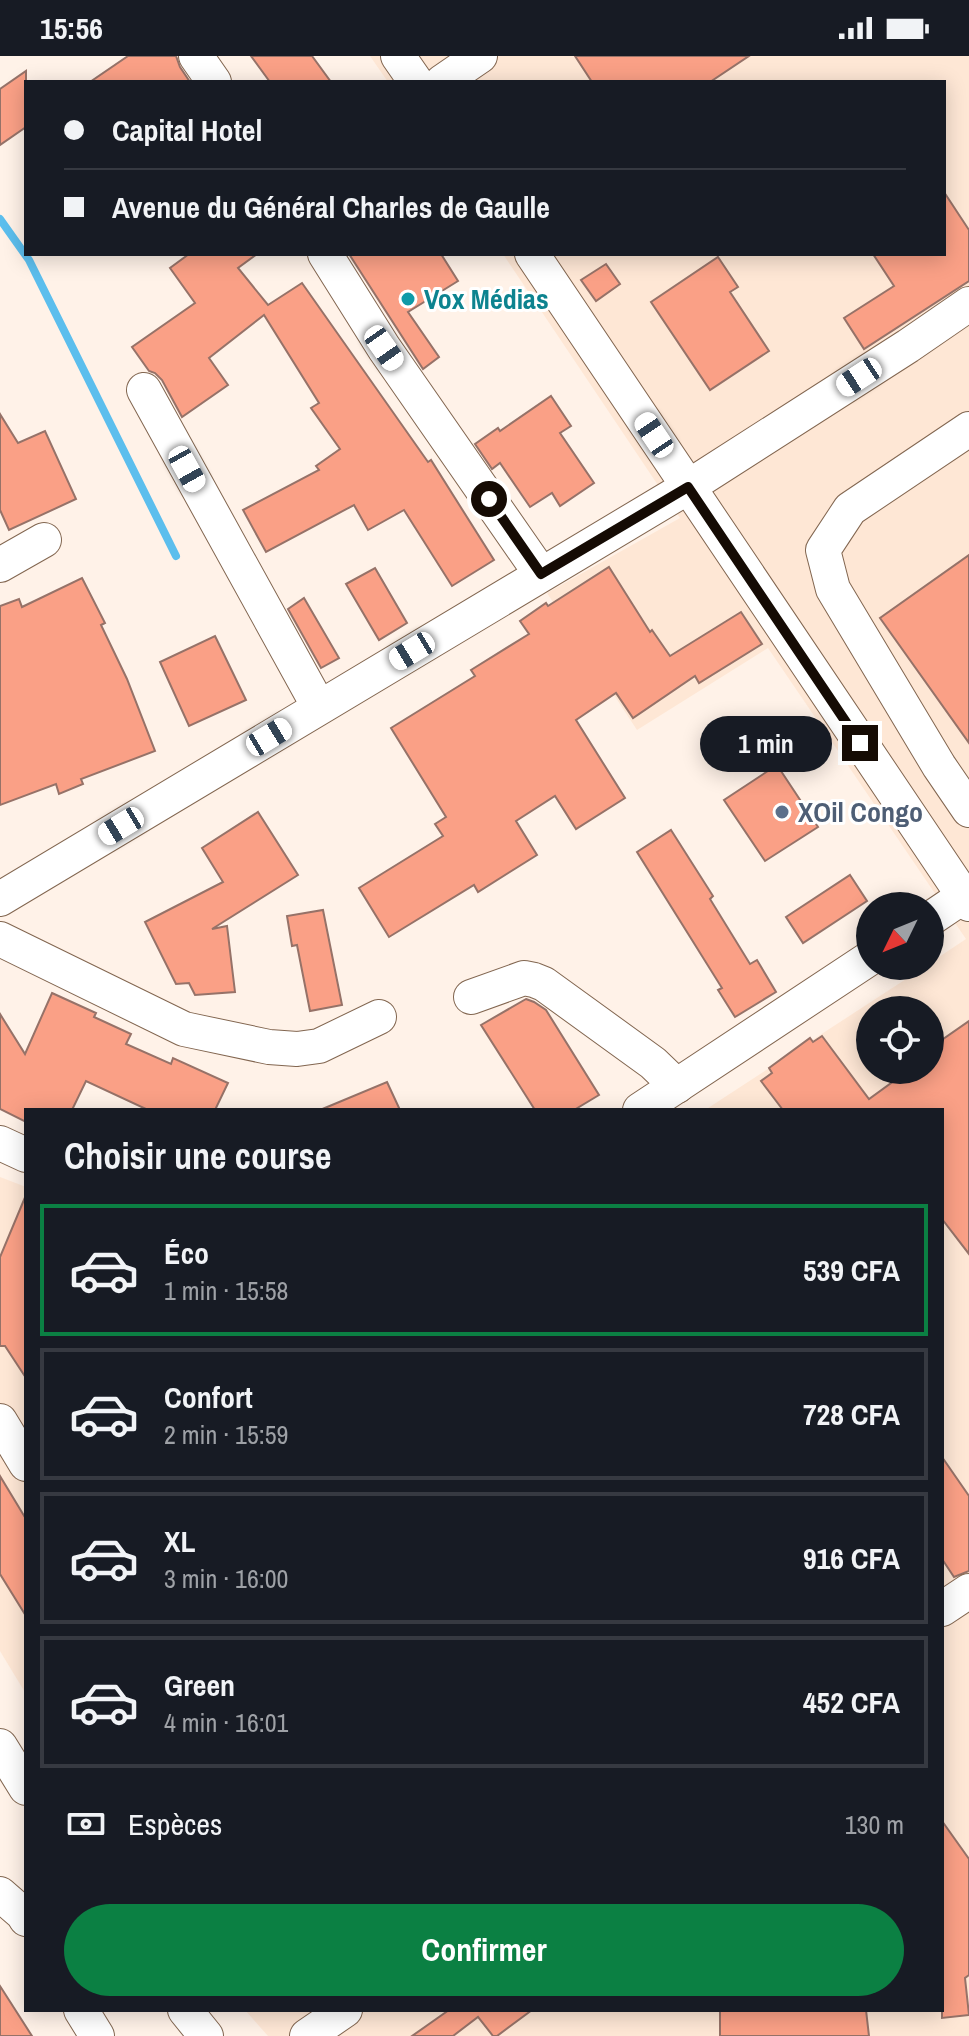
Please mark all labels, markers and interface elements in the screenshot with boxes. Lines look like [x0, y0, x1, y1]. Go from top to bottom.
text: 15:56 [40, 8, 103, 48]
text: Capital Hotel [112, 110, 262, 150]
text: Avenue du Général Charles de Gaulle [112, 187, 550, 227]
place label: Vox Médias [424, 280, 549, 318]
marker: Vox Médias [399, 290, 417, 308]
car [360, 321, 408, 375]
car [832, 354, 886, 400]
car [631, 408, 677, 462]
car [165, 442, 209, 496]
route start [471, 481, 507, 517]
car [385, 628, 439, 674]
car [242, 714, 296, 760]
callout: 1 min [700, 715, 832, 771]
route end [842, 725, 878, 761]
text: 1 min [738, 726, 794, 761]
place label: XOil Congo [798, 793, 923, 831]
car [94, 803, 148, 849]
marker: XOil Congo [773, 803, 791, 821]
north arrow [856, 892, 944, 980]
map controls [856, 892, 944, 1084]
button: locate [856, 996, 944, 1084]
text: Choisir une course [64, 1132, 331, 1180]
text: Éco [164, 1233, 209, 1273]
icon: car [68, 1234, 140, 1306]
text: 539 CFA [803, 1250, 900, 1290]
text: 1 min · 15:58 [164, 1273, 288, 1308]
text: Confort [164, 1377, 253, 1417]
icon: car [68, 1378, 140, 1450]
text: 728 CFA [803, 1394, 900, 1434]
text: 2 min · 15:59 [164, 1417, 288, 1452]
text: XL [164, 1521, 195, 1561]
icon: car [68, 1522, 140, 1594]
text: 916 CFA [803, 1538, 900, 1578]
text: 3 min · 16:00 [164, 1561, 288, 1596]
text: Green [164, 1665, 235, 1705]
icon: car [68, 1666, 140, 1738]
text: 452 CFA [803, 1682, 900, 1722]
text: 4 min · 16:01 [164, 1705, 288, 1740]
icon: cash [64, 1802, 108, 1846]
text: Espèces [128, 1804, 222, 1844]
text: 130 m [845, 1807, 904, 1842]
button: Confirmer [64, 1904, 904, 1996]

